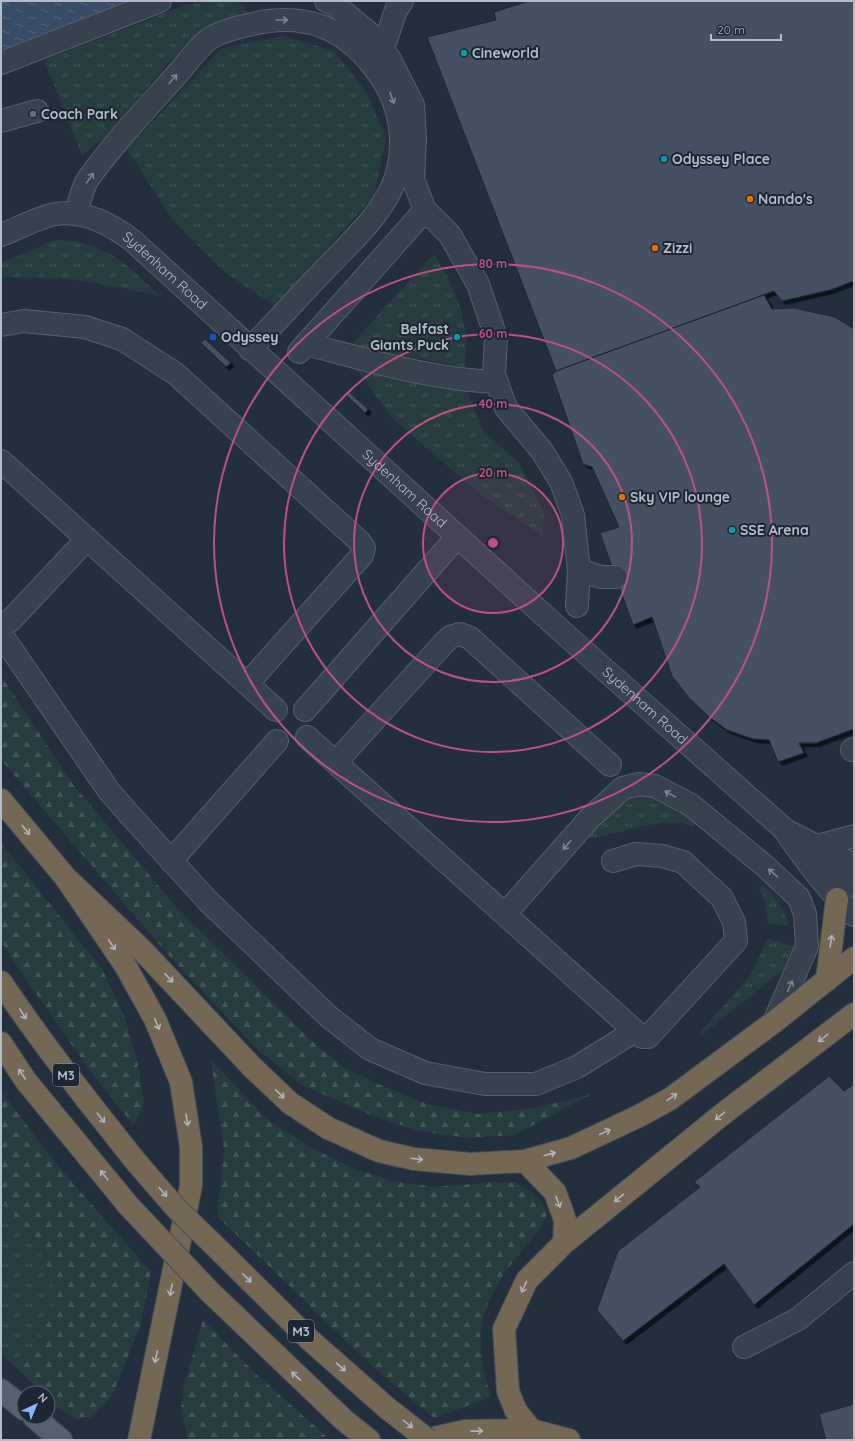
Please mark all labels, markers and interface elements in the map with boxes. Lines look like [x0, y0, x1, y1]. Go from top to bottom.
one-way arrow [275, 16, 288, 24]
scale bar [711, 16, 781, 42]
text: 20 m [717, 22, 745, 37]
place label: Cineworld [472, 44, 539, 62]
marker: Cineworld [459, 48, 469, 58]
one-way arrow [168, 74, 177, 84]
one-way arrow [389, 92, 397, 104]
place label: Coach Park [41, 105, 118, 123]
marker: Coach Park [28, 109, 38, 119]
place label: Odyssey Place [672, 150, 770, 168]
marker: Odyssey Place [659, 154, 669, 164]
one-way arrow [86, 172, 94, 184]
place label: Nando's [758, 190, 813, 208]
marker: Nando's [745, 194, 755, 204]
street label: Sydenham Road [119, 227, 211, 313]
place label: Zizzi [663, 239, 692, 257]
marker: Zizzi [650, 243, 660, 253]
text: 80 m [479, 256, 507, 271]
place label: Belfast Giants Puck [370, 320, 449, 354]
text: 60 m [479, 326, 507, 341]
place label: Odyssey [221, 328, 279, 346]
marker: Odyssey [208, 332, 218, 342]
marker: Belfast Giants Puck [452, 332, 462, 342]
text: 40 m [479, 396, 507, 411]
street label: Sydenham Road [359, 445, 451, 531]
text: 20 m [479, 465, 507, 480]
place label: Sky VIP lounge [630, 488, 730, 506]
marker: Sky VIP lounge [617, 492, 627, 502]
place label: SSE Arena [740, 521, 809, 539]
marker: SSE Arena [727, 525, 737, 535]
centre of rings [486, 536, 500, 550]
street label: Sydenham Road [599, 663, 691, 748]
one-way arrow [664, 789, 676, 797]
one-way arrow [21, 824, 30, 835]
one-way arrow [563, 840, 572, 850]
one-way arrow [767, 868, 778, 877]
one-way arrow [827, 935, 835, 948]
one-way arrow [108, 940, 116, 951]
one-way arrow [164, 973, 174, 983]
one-way arrow [786, 981, 794, 993]
one-way arrow [19, 1008, 27, 1020]
one-way arrow [154, 1018, 162, 1030]
one-way arrow [818, 1033, 829, 1042]
road number: M3 [53, 1064, 79, 1086]
one-way arrow [17, 1068, 25, 1080]
one-way arrow [275, 1089, 285, 1099]
one-way arrow [667, 1093, 678, 1101]
one-way arrow [96, 1112, 105, 1123]
one-way arrow [714, 1112, 725, 1120]
one-way arrow [183, 1113, 191, 1126]
one-way arrow [599, 1128, 611, 1135]
one-way arrow [543, 1150, 556, 1157]
one-way arrow [410, 1155, 423, 1163]
one-way arrow [99, 1169, 108, 1180]
one-way arrow [158, 1187, 167, 1198]
one-way arrow [613, 1194, 624, 1203]
one-way arrow [555, 1195, 562, 1208]
one-way arrow [242, 1273, 252, 1283]
one-way arrow [520, 1280, 527, 1292]
one-way arrow [166, 1283, 174, 1296]
road number: M3 [288, 1320, 314, 1342]
one-way arrow [152, 1350, 160, 1363]
one-way arrow [336, 1363, 346, 1372]
one-way arrow [291, 1371, 301, 1380]
north arrow [16, 1385, 56, 1425]
text: N [35, 1390, 51, 1406]
one-way arrow [402, 1420, 413, 1428]
one-way arrow [470, 1427, 483, 1435]

